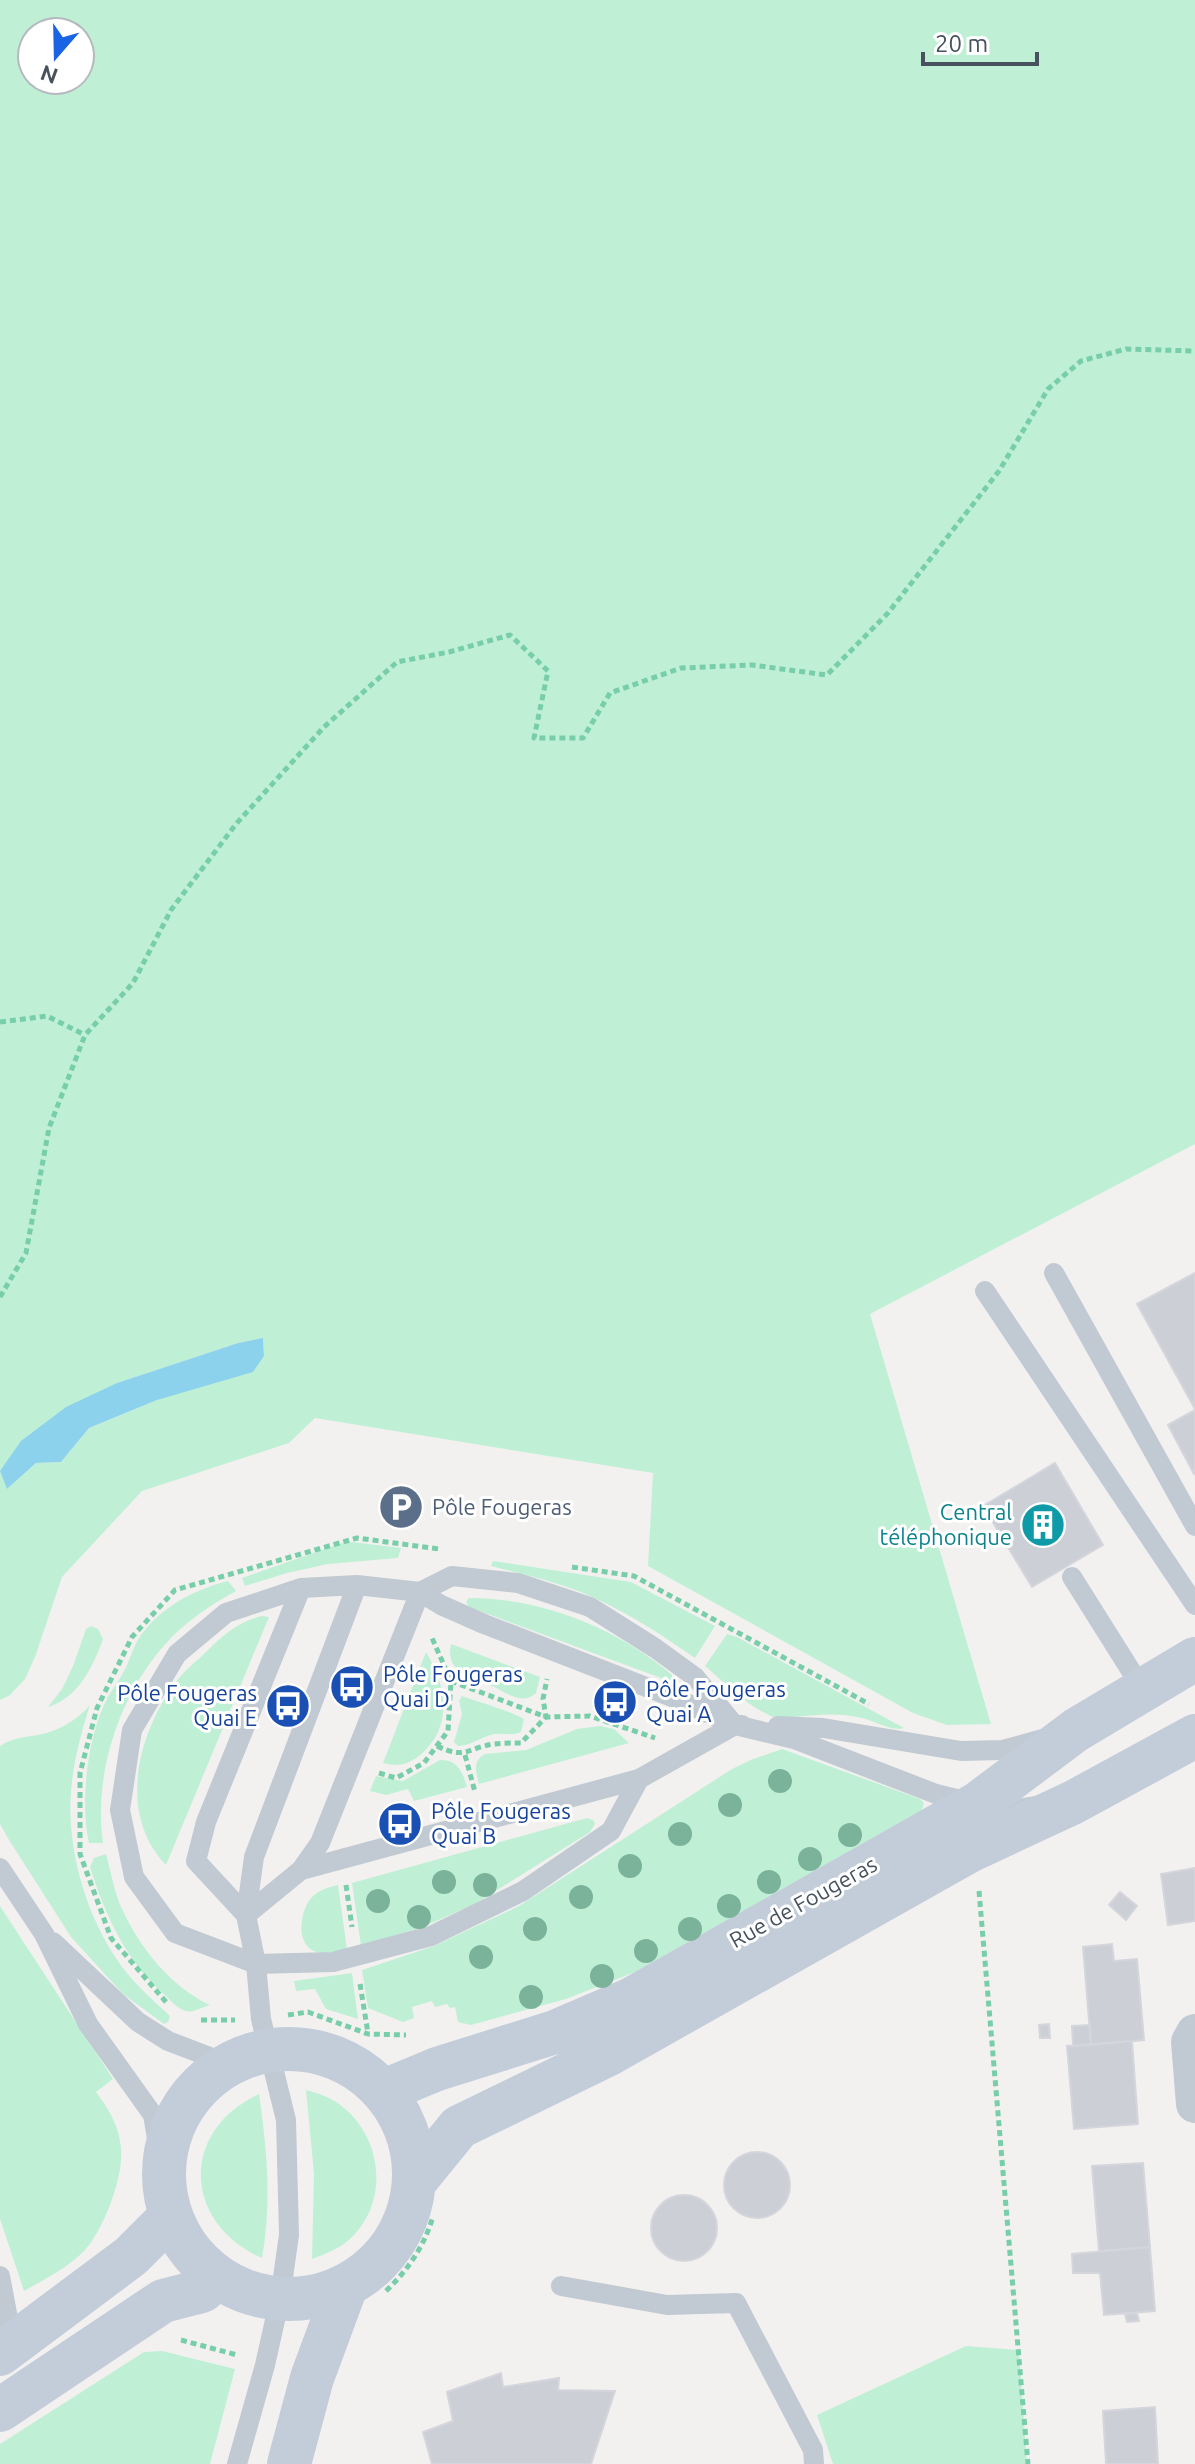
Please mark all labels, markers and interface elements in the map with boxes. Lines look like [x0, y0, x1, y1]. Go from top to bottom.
north arrow [16, 16, 96, 96]
scale bar [923, 16, 1037, 66]
text: 20 m [935, 30, 988, 57]
text: N [37, 61, 61, 90]
parking icon: Pôle Fougeras [377, 1483, 425, 1531]
place label: Pôle Fougeras [432, 1494, 572, 1519]
place label: Central téléphonique [880, 1499, 1012, 1549]
building icon: Central téléphonique [1019, 1501, 1067, 1549]
place label: Pôle Fougeras Quai D [383, 1661, 523, 1711]
bus stop icon: Pôle Fougeras Quai D [328, 1663, 376, 1711]
place label: Pôle Fougeras Quai A [646, 1676, 786, 1726]
bus stop icon: Pôle Fougeras Quai A [591, 1678, 639, 1726]
place label: Pôle Fougeras Quai E [117, 1680, 257, 1730]
bus stop icon: Pôle Fougeras Quai E [264, 1682, 312, 1730]
place label: Pôle Fougeras Quai B [431, 1798, 571, 1848]
bus stop icon: Pôle Fougeras Quai B [376, 1800, 424, 1848]
street label: Rue de Fougeras [725, 1851, 881, 1952]

